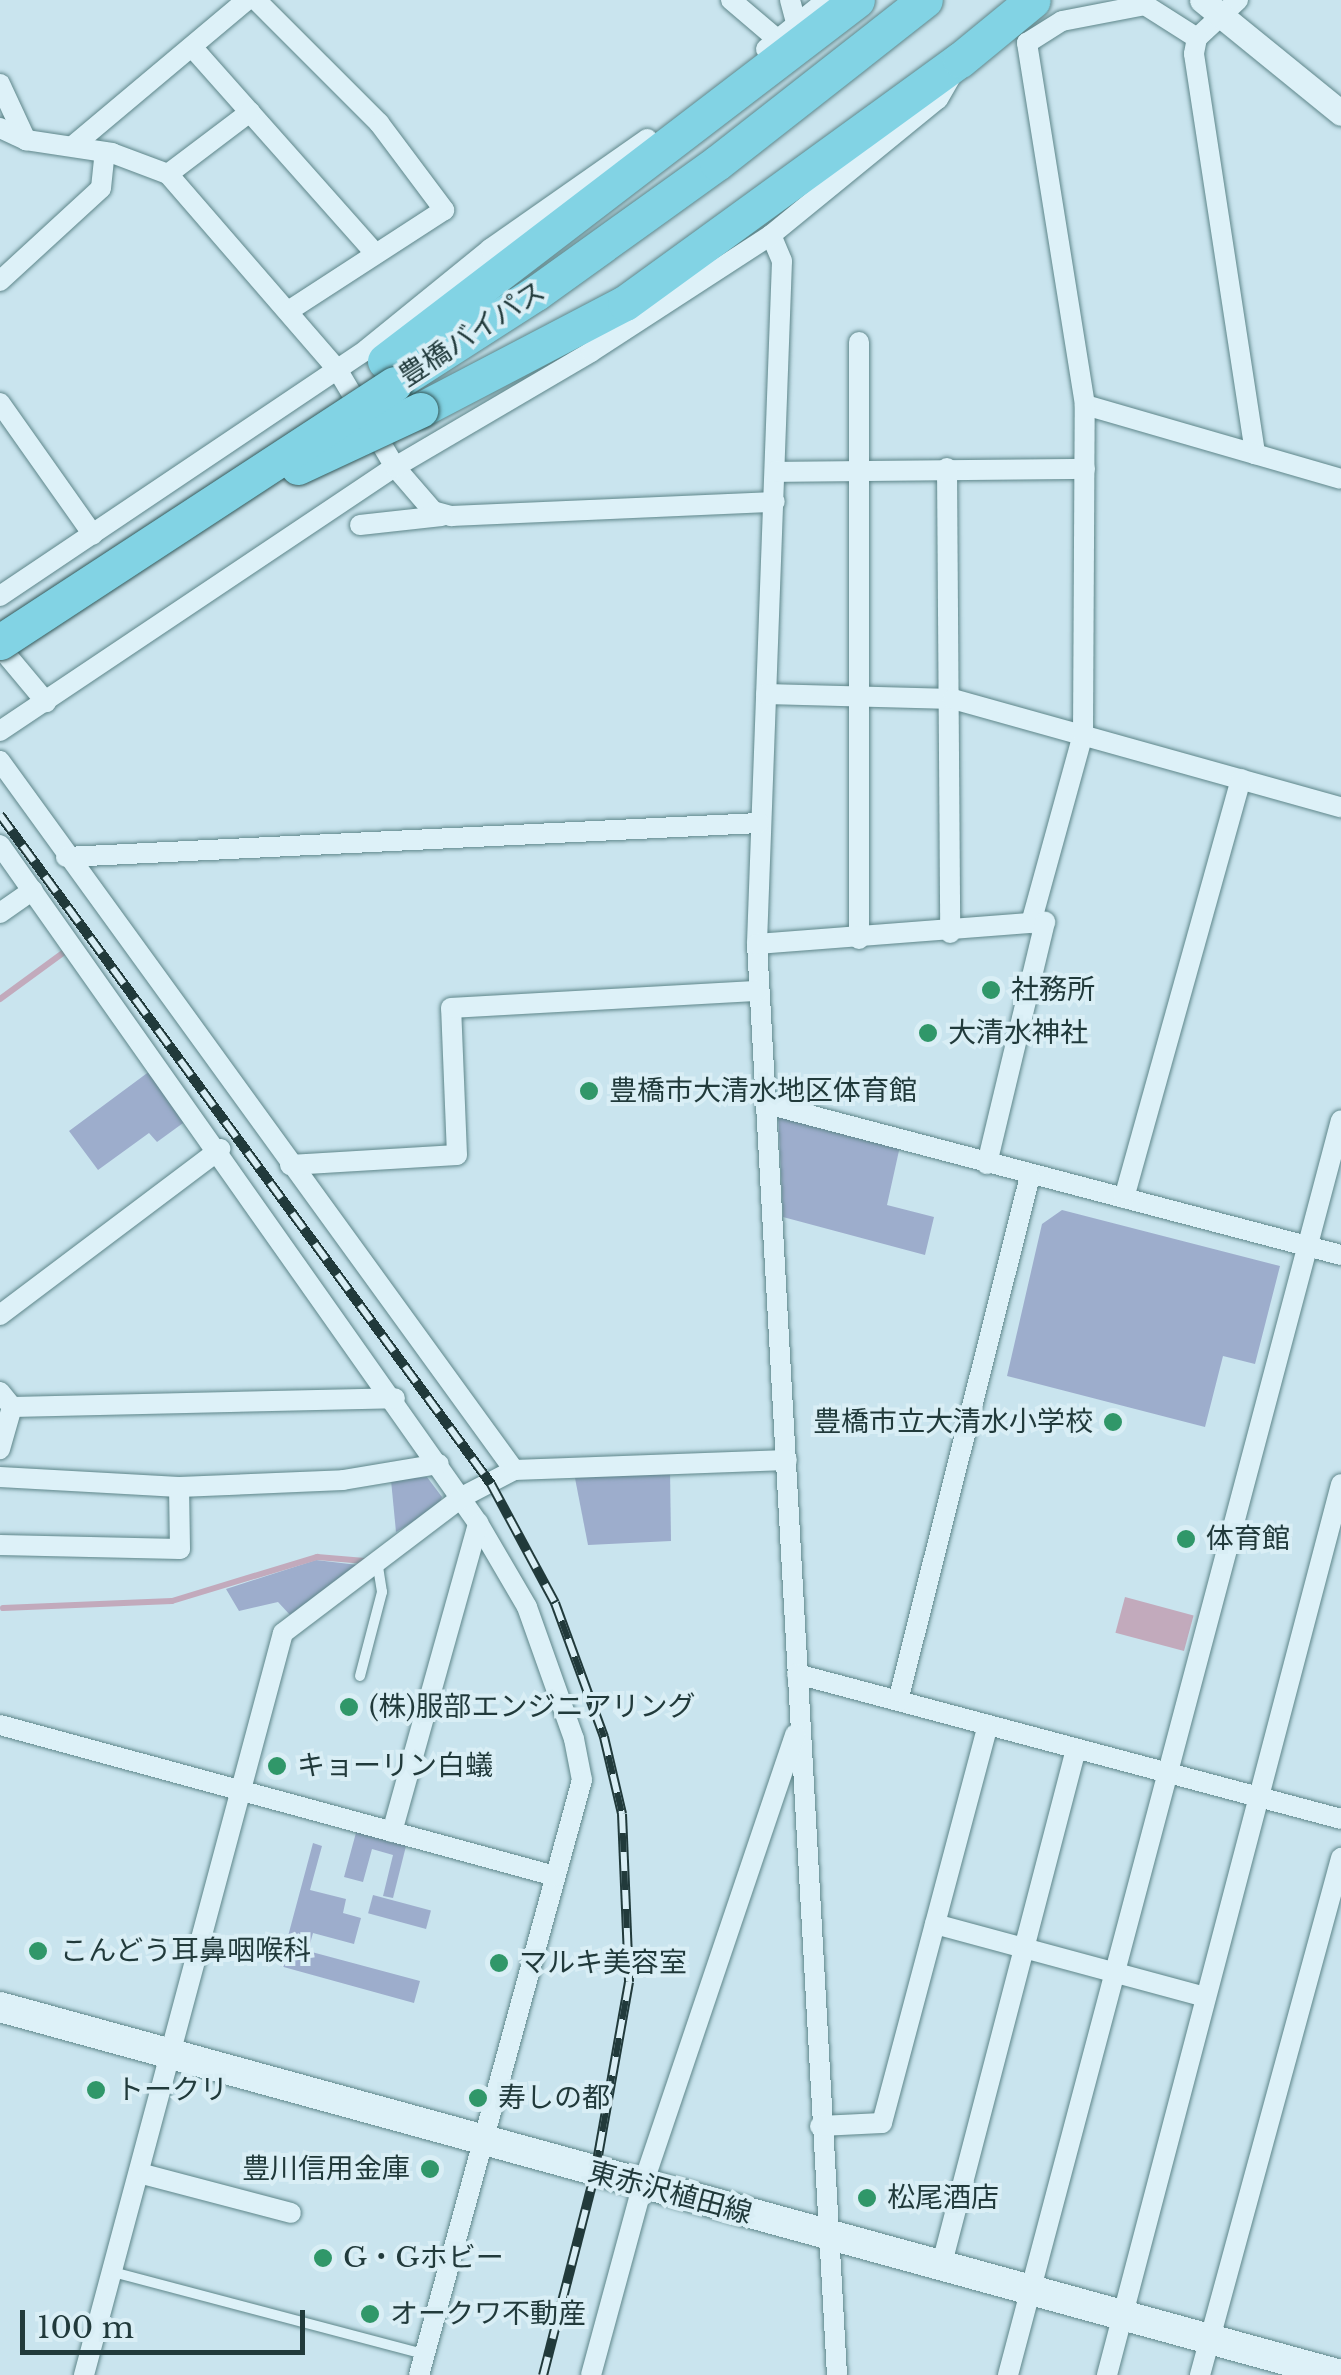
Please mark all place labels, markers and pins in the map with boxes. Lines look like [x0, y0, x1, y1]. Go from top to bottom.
place label: 社務所 [1011, 973, 1095, 1007]
marker: 社務所 [980, 979, 1002, 1001]
place label: 大清水神社 [948, 1016, 1088, 1050]
marker: 大清水神社 [917, 1022, 939, 1044]
place label: 豊橋市大清水地区体育館 [609, 1074, 917, 1108]
marker: 豊橋市大清水地区体育館 [578, 1080, 600, 1102]
place label: 豊橋市立大清水小学校 [813, 1405, 1093, 1439]
marker: 豊橋市立大清水小学校 [1102, 1411, 1124, 1433]
place label: 体育館 [1206, 1522, 1290, 1556]
marker: 体育館 [1175, 1528, 1197, 1550]
place label: (株)服部エンジニアリング [369, 1690, 696, 1724]
marker: (株)服部エンジニアリング [338, 1696, 360, 1718]
place label: キョーリン白蟻 [297, 1749, 493, 1783]
marker: キョーリン白蟻 [266, 1755, 288, 1777]
place label: こんどう耳鼻咽喉科 [60, 1934, 312, 1968]
marker: こんどう耳鼻咽喉科 [25, 1938, 51, 1964]
place label: マルキ美容室 [519, 1946, 687, 1980]
marker: マルキ美容室 [488, 1952, 510, 1974]
place label: トークリ [116, 2073, 228, 2107]
marker: トークリ [85, 2079, 107, 2101]
place label: 寿しの都 [498, 2081, 610, 2115]
marker: 寿しの都 [467, 2087, 489, 2109]
place label: 豊川信用金庫 [242, 2152, 410, 2186]
marker: 豊川信用金庫 [419, 2158, 441, 2180]
place label: 松尾酒店 [887, 2181, 999, 2215]
marker: 松尾酒店 [856, 2187, 878, 2209]
place label: G・Gホビー [343, 2241, 504, 2275]
marker: G・Gホビー [312, 2247, 334, 2269]
place label: オークワ不動産 [390, 2297, 586, 2331]
marker: オークワ不動産 [359, 2303, 381, 2325]

